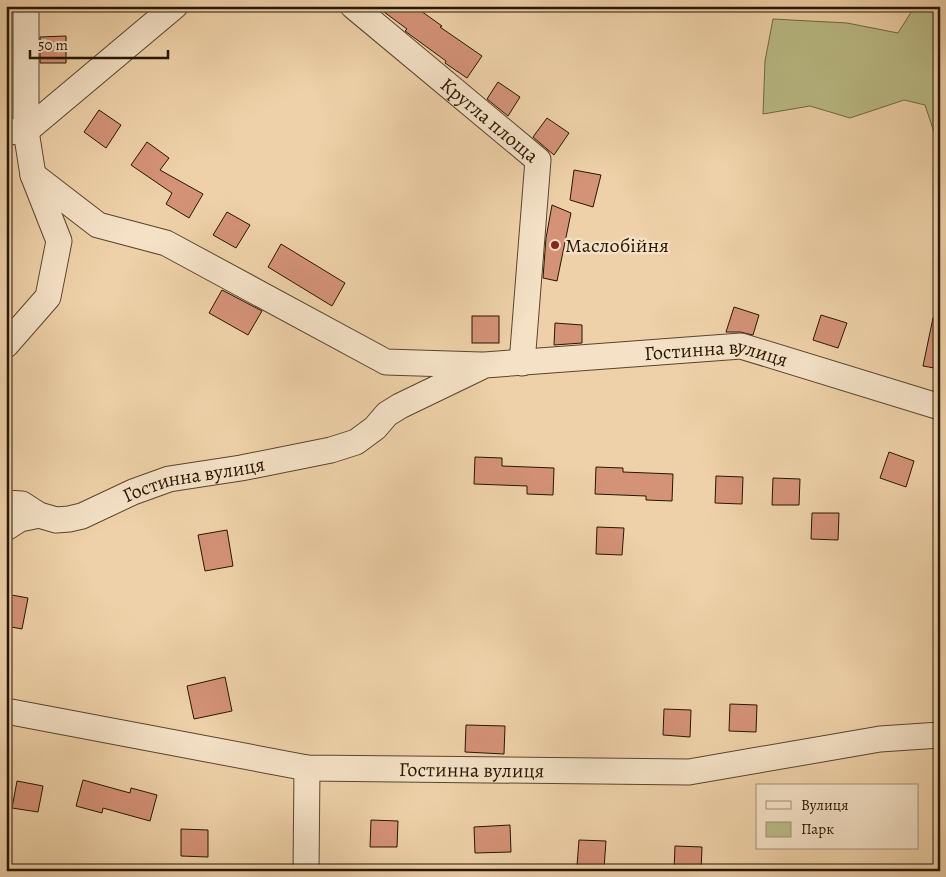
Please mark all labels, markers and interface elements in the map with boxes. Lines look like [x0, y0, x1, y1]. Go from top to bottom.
scale bar [30, 28, 168, 60]
text: 50 m [38, 35, 68, 55]
street label: Кругла площа [435, 71, 545, 169]
place label: Маслобійня [565, 232, 669, 259]
marker: Маслобійня [549, 239, 561, 251]
street label: Гостинна вулиця [643, 332, 791, 373]
street label: Гостинна вулиця [118, 450, 267, 509]
street label: Гостинна вулиця [399, 755, 544, 784]
legend [756, 784, 918, 850]
text: Вулиця [801, 795, 848, 815]
text: Парк [801, 819, 834, 839]

